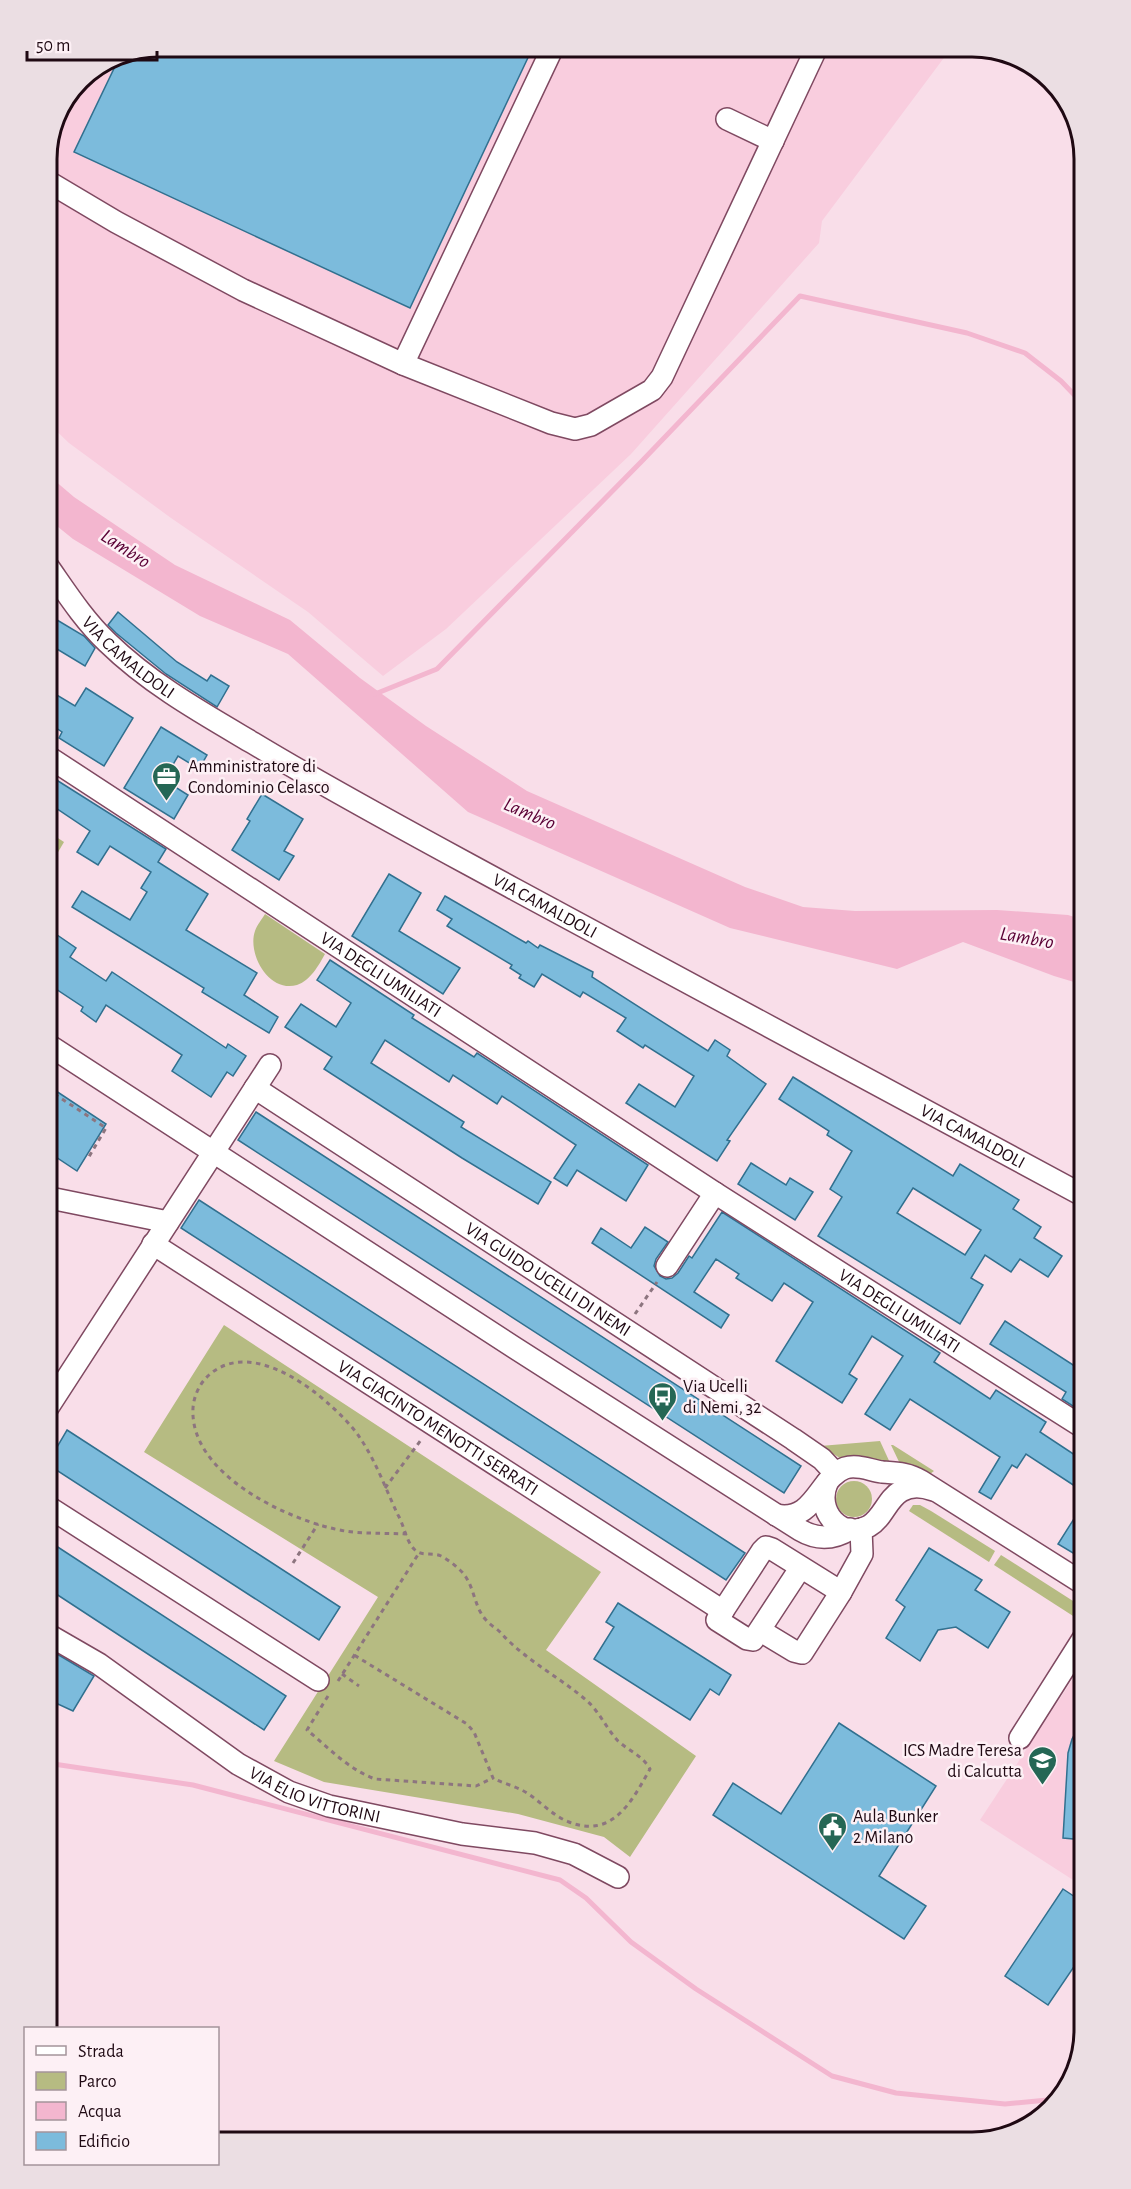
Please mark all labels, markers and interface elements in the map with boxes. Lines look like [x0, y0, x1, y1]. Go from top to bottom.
scale bar [27, 24, 158, 62]
text: 50 m [36, 37, 70, 55]
water label: Lambro [97, 526, 154, 572]
street label: VIA CAMALDOLI [78, 614, 177, 702]
place label: Amministratore di Condominio Celasco [188, 758, 330, 797]
office icon: Amministratore di Condominio Celasco [151, 760, 183, 802]
water label: Lambro [501, 794, 559, 834]
street label: VIA CAMALDOLI [489, 871, 600, 942]
water label: Lambro [998, 923, 1055, 953]
street label: VIA DEGLI UMILIATI [317, 929, 444, 1021]
street label: VIA CAMALDOLI [917, 1102, 1028, 1172]
street label: VIA GUIDO UCELLI DI NEMI [462, 1220, 633, 1340]
street label: VIA DEGLI UMILIATI [835, 1266, 963, 1357]
street label: VIA GIACINTO MENOTTI SERRATI [334, 1357, 541, 1499]
place label: Via Ucelli di Nemi, 32 [683, 1378, 761, 1417]
bus stop icon: Via Ucelli di Nemi, 32 [646, 1380, 678, 1422]
place label: ICS Madre Teresa di Calcutta [903, 1742, 1022, 1781]
school or university icon: ICS Madre Teresa di Calcutta [1027, 1744, 1059, 1786]
street label: VIA ELIO VITTORINI [246, 1764, 382, 1827]
place label: Aula Bunker 2 Milano [853, 1808, 938, 1847]
public building icon: Aula Bunker 2 Milano [816, 1810, 848, 1852]
legend [24, 2027, 219, 2165]
text: Strada [78, 2043, 124, 2061]
text: Parco [78, 2073, 117, 2091]
text: Acqua [78, 2103, 122, 2121]
text: Edificio [78, 2133, 130, 2151]

